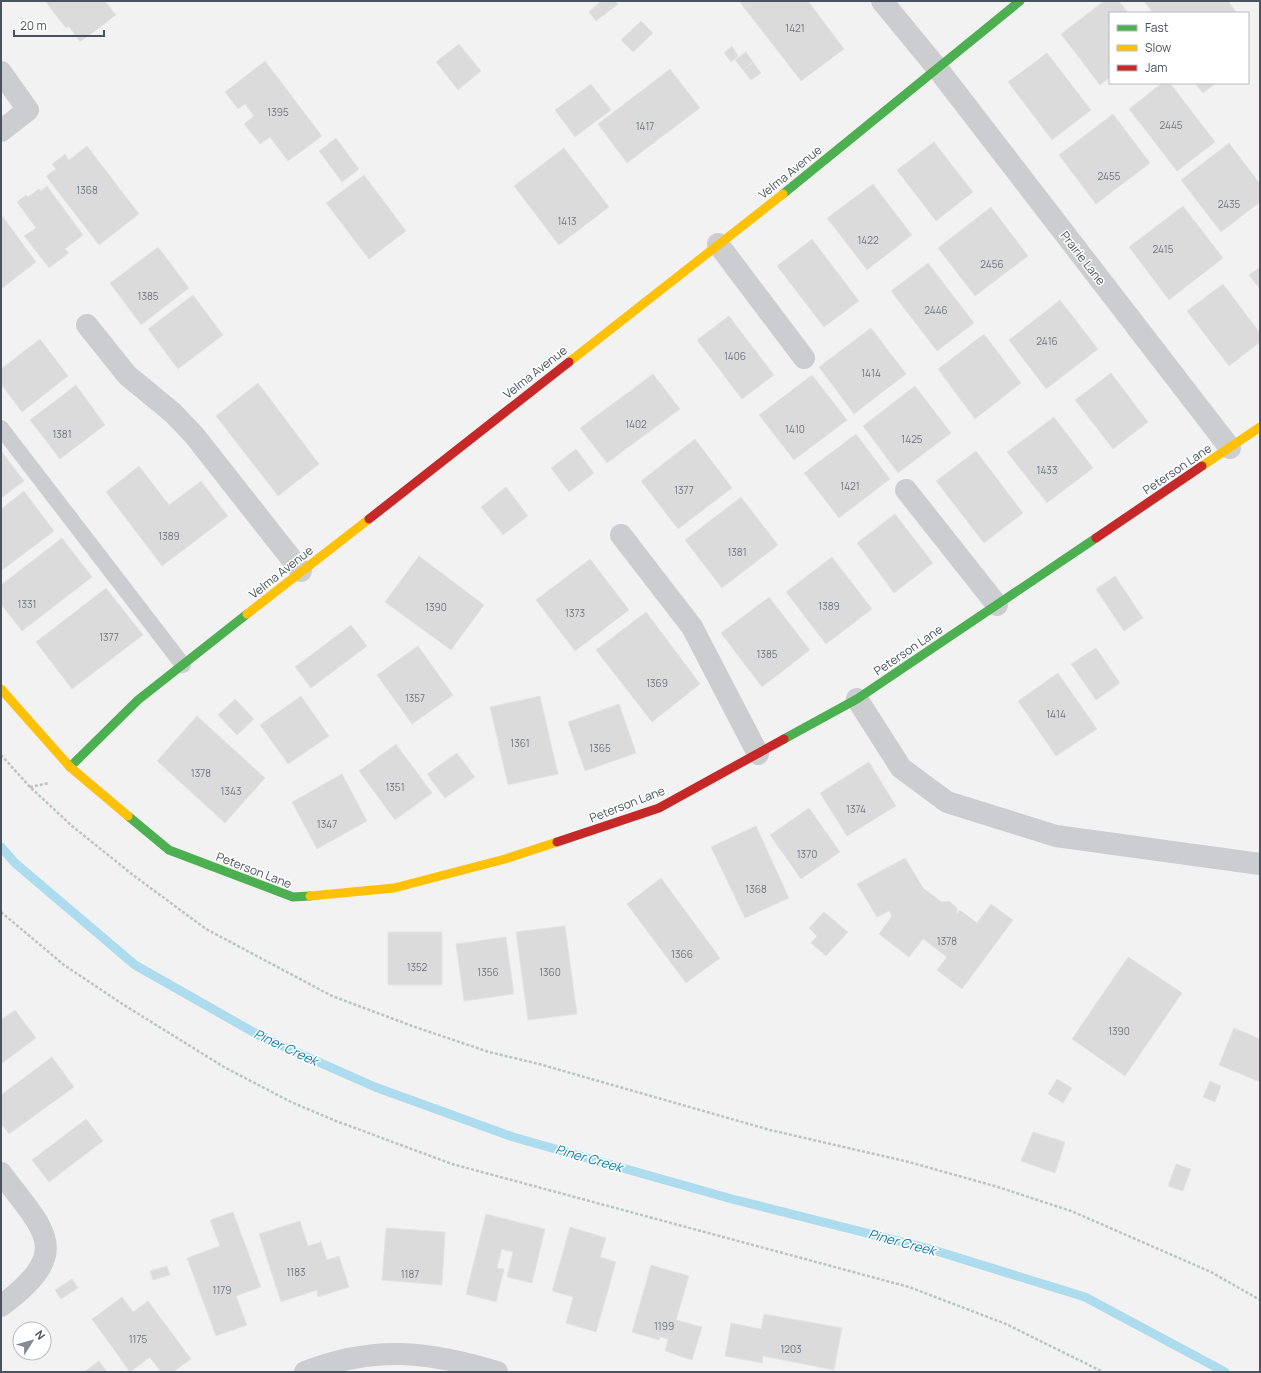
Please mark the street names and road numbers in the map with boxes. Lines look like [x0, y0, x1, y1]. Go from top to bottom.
street label: Velma Avenue [755, 141, 825, 203]
street label: Prairie Lane [1057, 227, 1109, 289]
street label: Velma Avenue [500, 342, 570, 402]
street label: Peterson Lane [1139, 440, 1215, 498]
street label: Velma Avenue [246, 542, 316, 602]
street label: Peterson Lane [870, 621, 946, 679]
street label: Peterson Lane [587, 782, 667, 826]
street label: Peterson Lane [214, 848, 294, 892]

